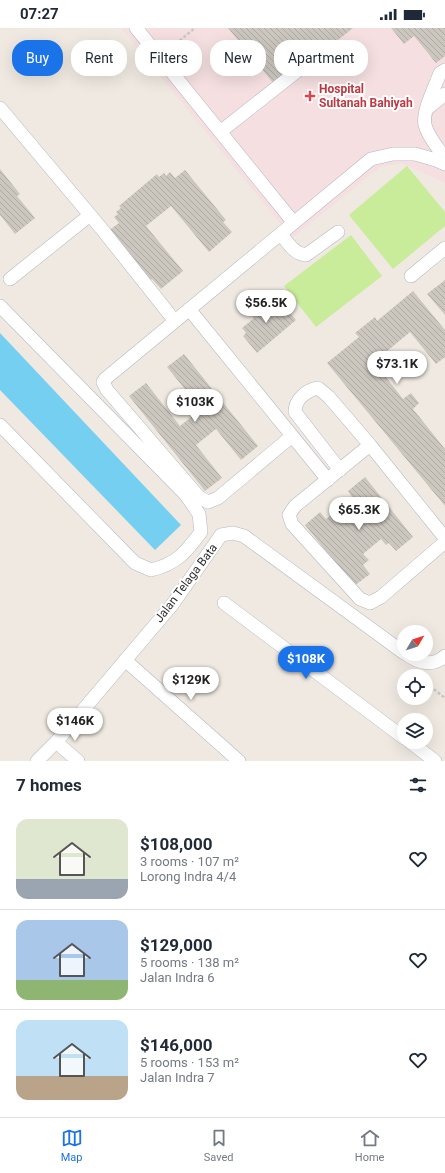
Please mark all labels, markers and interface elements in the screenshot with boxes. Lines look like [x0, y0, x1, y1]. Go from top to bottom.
text: 07:27 [20, 5, 59, 23]
chip: Buy [12, 40, 63, 76]
chip: Rent [71, 40, 127, 76]
chip: Filters [135, 40, 202, 76]
chip: New [210, 40, 266, 76]
chip: Apartment [274, 40, 368, 76]
place label: Hospital Sultanah Bahiyah [319, 82, 413, 110]
marker: Hospital Sultanah Bahiyah [304, 90, 316, 102]
pin: $56.5K [233, 290, 299, 324]
text: $56.5K [245, 295, 287, 310]
pin: $73.1K [364, 351, 430, 385]
text: $73.1K [376, 356, 418, 371]
pin: $103K [167, 389, 223, 423]
text: $103K [176, 394, 214, 409]
pin: $65.3K [326, 497, 392, 531]
text: $65.3K [338, 502, 380, 517]
street label: Jalan Telaga Bata [152, 541, 220, 625]
north arrow [397, 625, 433, 661]
map controls [397, 625, 433, 749]
pin: $108K [278, 646, 334, 680]
text: $108K [287, 651, 325, 666]
pin: $129K [163, 667, 219, 701]
button: locate [397, 669, 433, 705]
text: $129K [172, 672, 210, 687]
pin: $146K [47, 708, 103, 742]
text: $146K [56, 713, 94, 728]
button: layers [397, 713, 433, 749]
icon: filters [407, 774, 429, 796]
text: 7 homes [16, 775, 82, 795]
text: $108,000 [140, 834, 212, 854]
icon: home [48, 835, 96, 883]
icon: heart [407, 848, 429, 870]
text: 3 rooms · 107 m² [140, 854, 239, 869]
text: Lorong Indra 4/4 [140, 869, 236, 884]
text: $129,000 [140, 935, 212, 955]
icon: home [48, 936, 96, 984]
icon: heart [407, 949, 429, 971]
text: 5 rooms · 138 m² [140, 955, 239, 970]
text: Jalan Indra 6 [140, 970, 215, 985]
text: $146,000 [140, 1035, 212, 1055]
icon: home [48, 1036, 96, 1084]
icon: heart [407, 1049, 429, 1071]
text: 5 rooms · 153 m² [140, 1055, 239, 1070]
text: Jalan Indra 7 [140, 1070, 215, 1085]
tab: Map [61, 1127, 83, 1164]
tab: Saved [204, 1127, 234, 1164]
tab: Home [355, 1127, 384, 1164]

